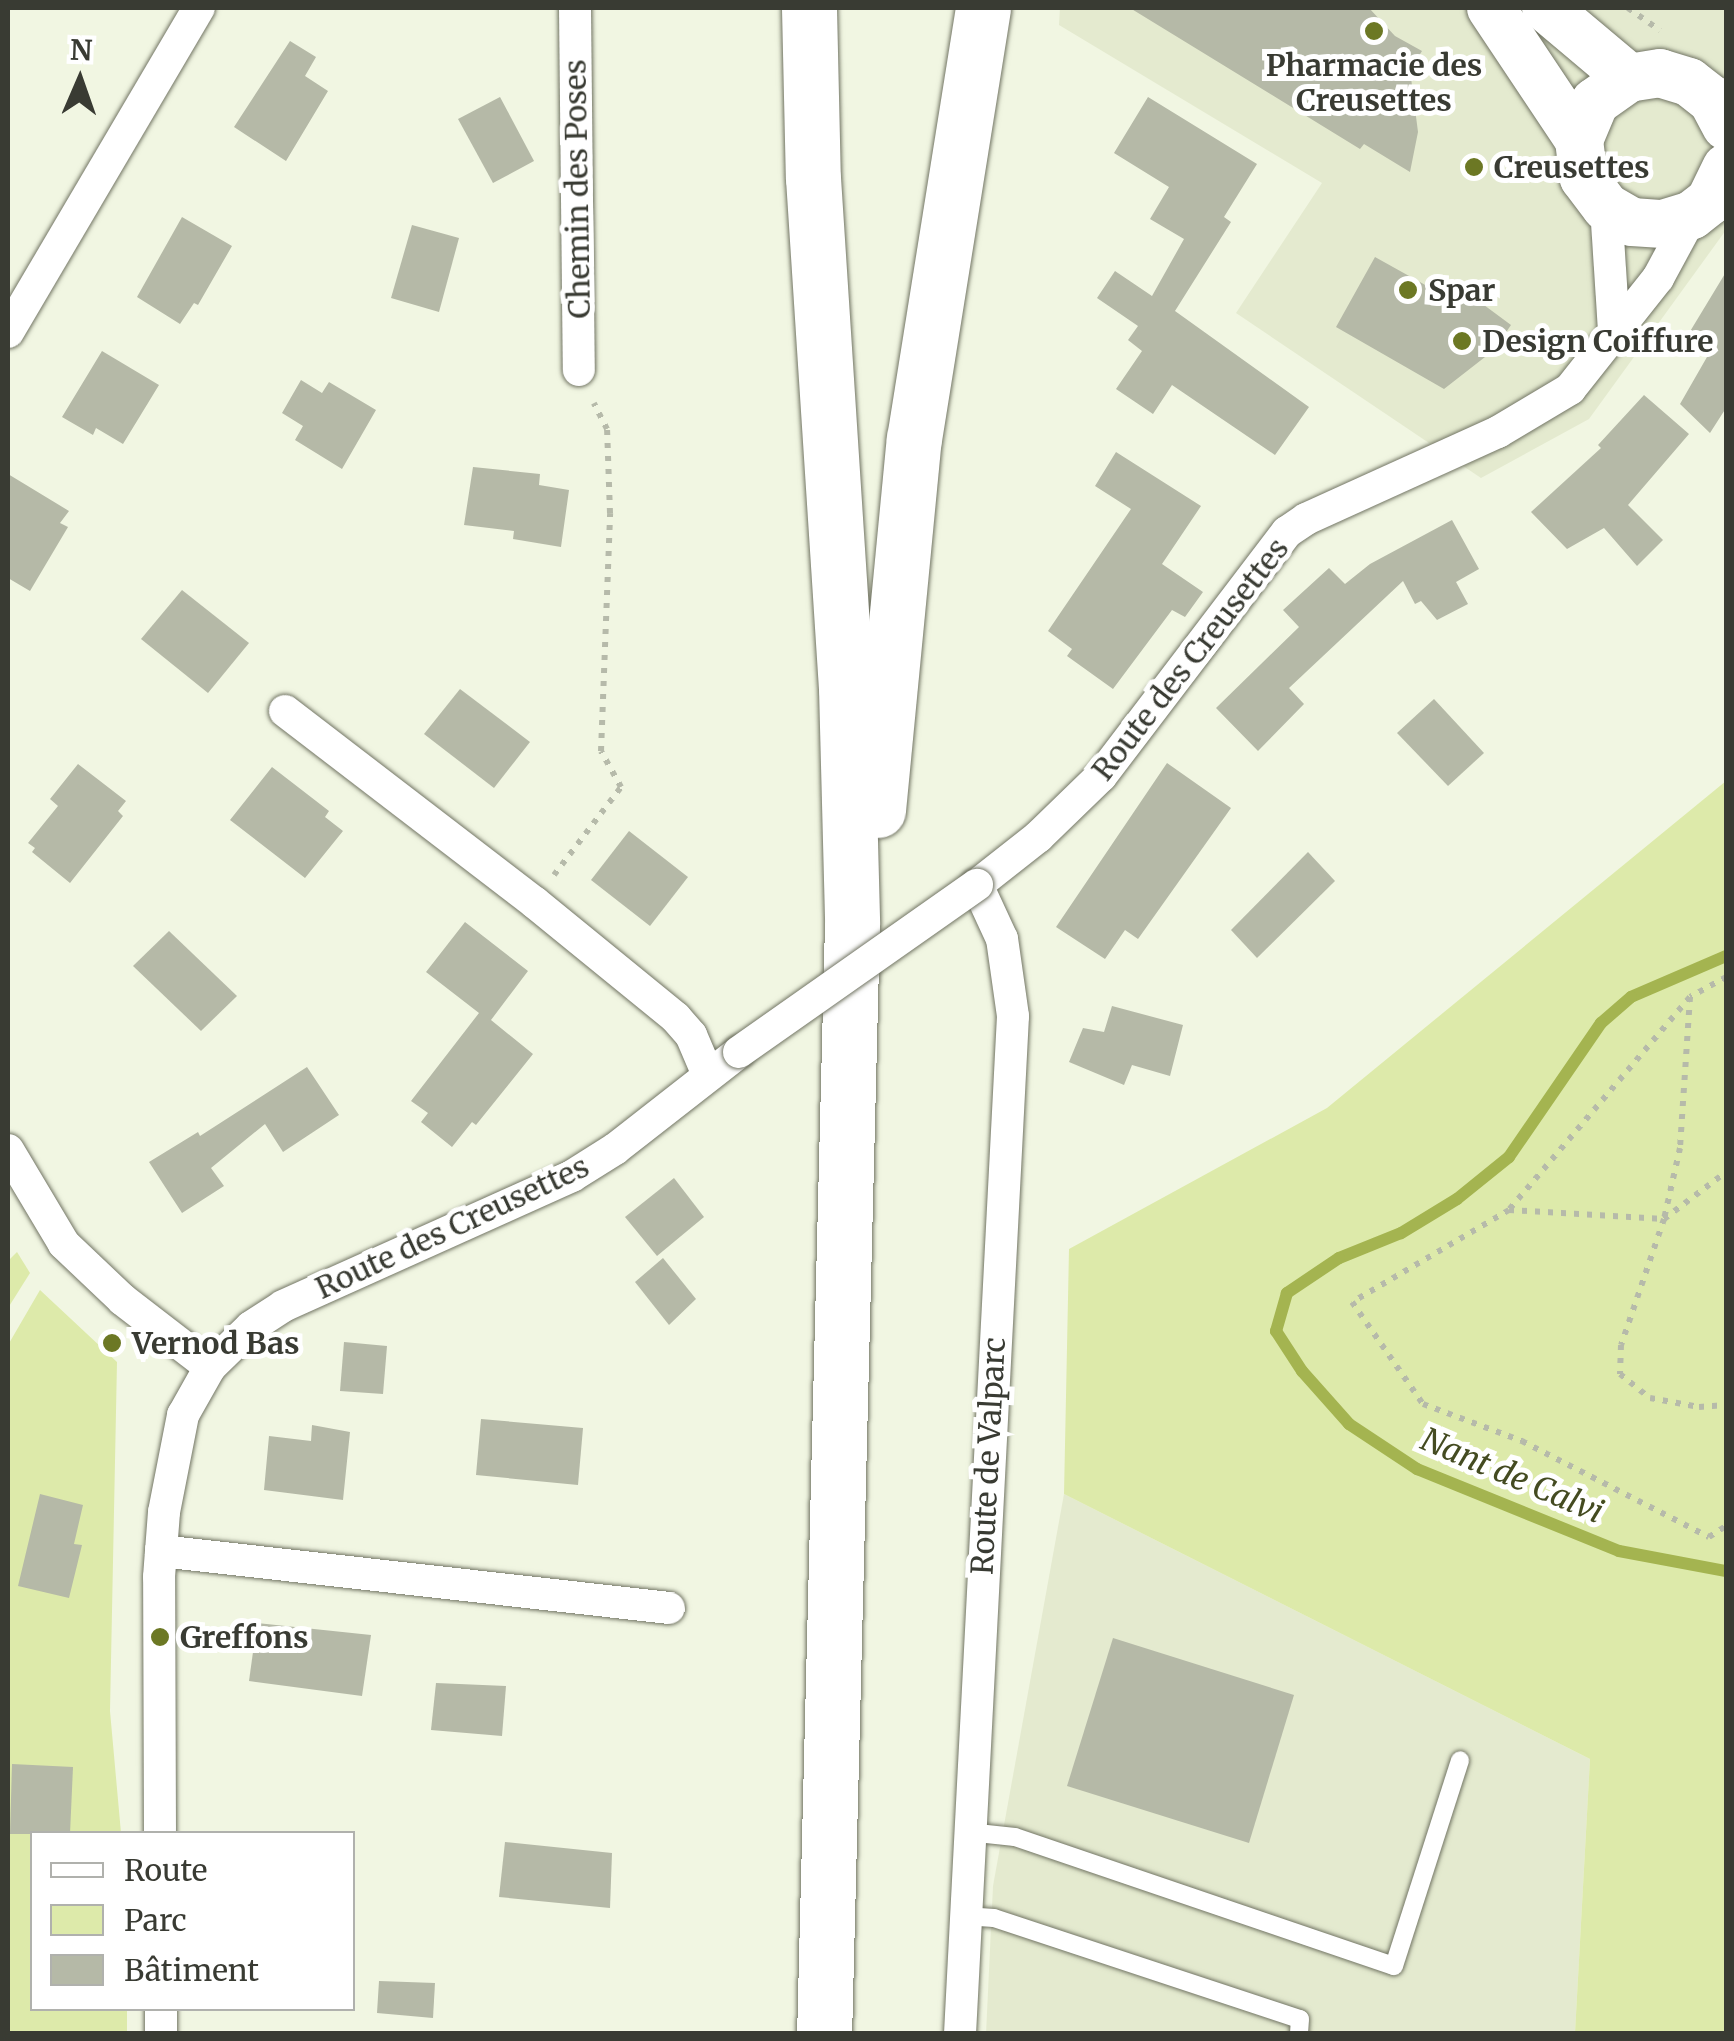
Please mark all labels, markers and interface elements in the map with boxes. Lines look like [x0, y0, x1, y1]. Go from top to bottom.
marker: Pharmacie des Creusettes [1363, 20, 1385, 42]
north arrow [30, 30, 130, 130]
text: N [69, 32, 93, 68]
place label: Pharmacie des Creusettes [1266, 47, 1482, 118]
street label: Chemin des Poses [557, 59, 597, 319]
place label: Creusettes [1494, 149, 1650, 185]
marker: Creusettes [1463, 156, 1485, 178]
place label: Spar [1428, 272, 1496, 308]
marker: Spar [1397, 279, 1419, 301]
place label: Design Coiffure [1482, 323, 1714, 359]
marker: Design Coiffure [1451, 330, 1473, 352]
street label: Route des Creusettes [1084, 531, 1296, 787]
street label: Route des Creusettes [310, 1148, 594, 1306]
place label: Vernod Bas [132, 1325, 299, 1361]
marker: Vernod Bas [101, 1332, 123, 1354]
street label: Route de Valparc [964, 1336, 1012, 1576]
water label: Nant de Calvi [1415, 1420, 1609, 1532]
place label: Greffons [180, 1619, 309, 1655]
marker: Greffons [149, 1626, 171, 1648]
legend [30, 1831, 355, 2011]
text: Route [124, 1851, 207, 1889]
text: Parc [124, 1901, 187, 1939]
text: Bâtiment [124, 1951, 259, 1989]

